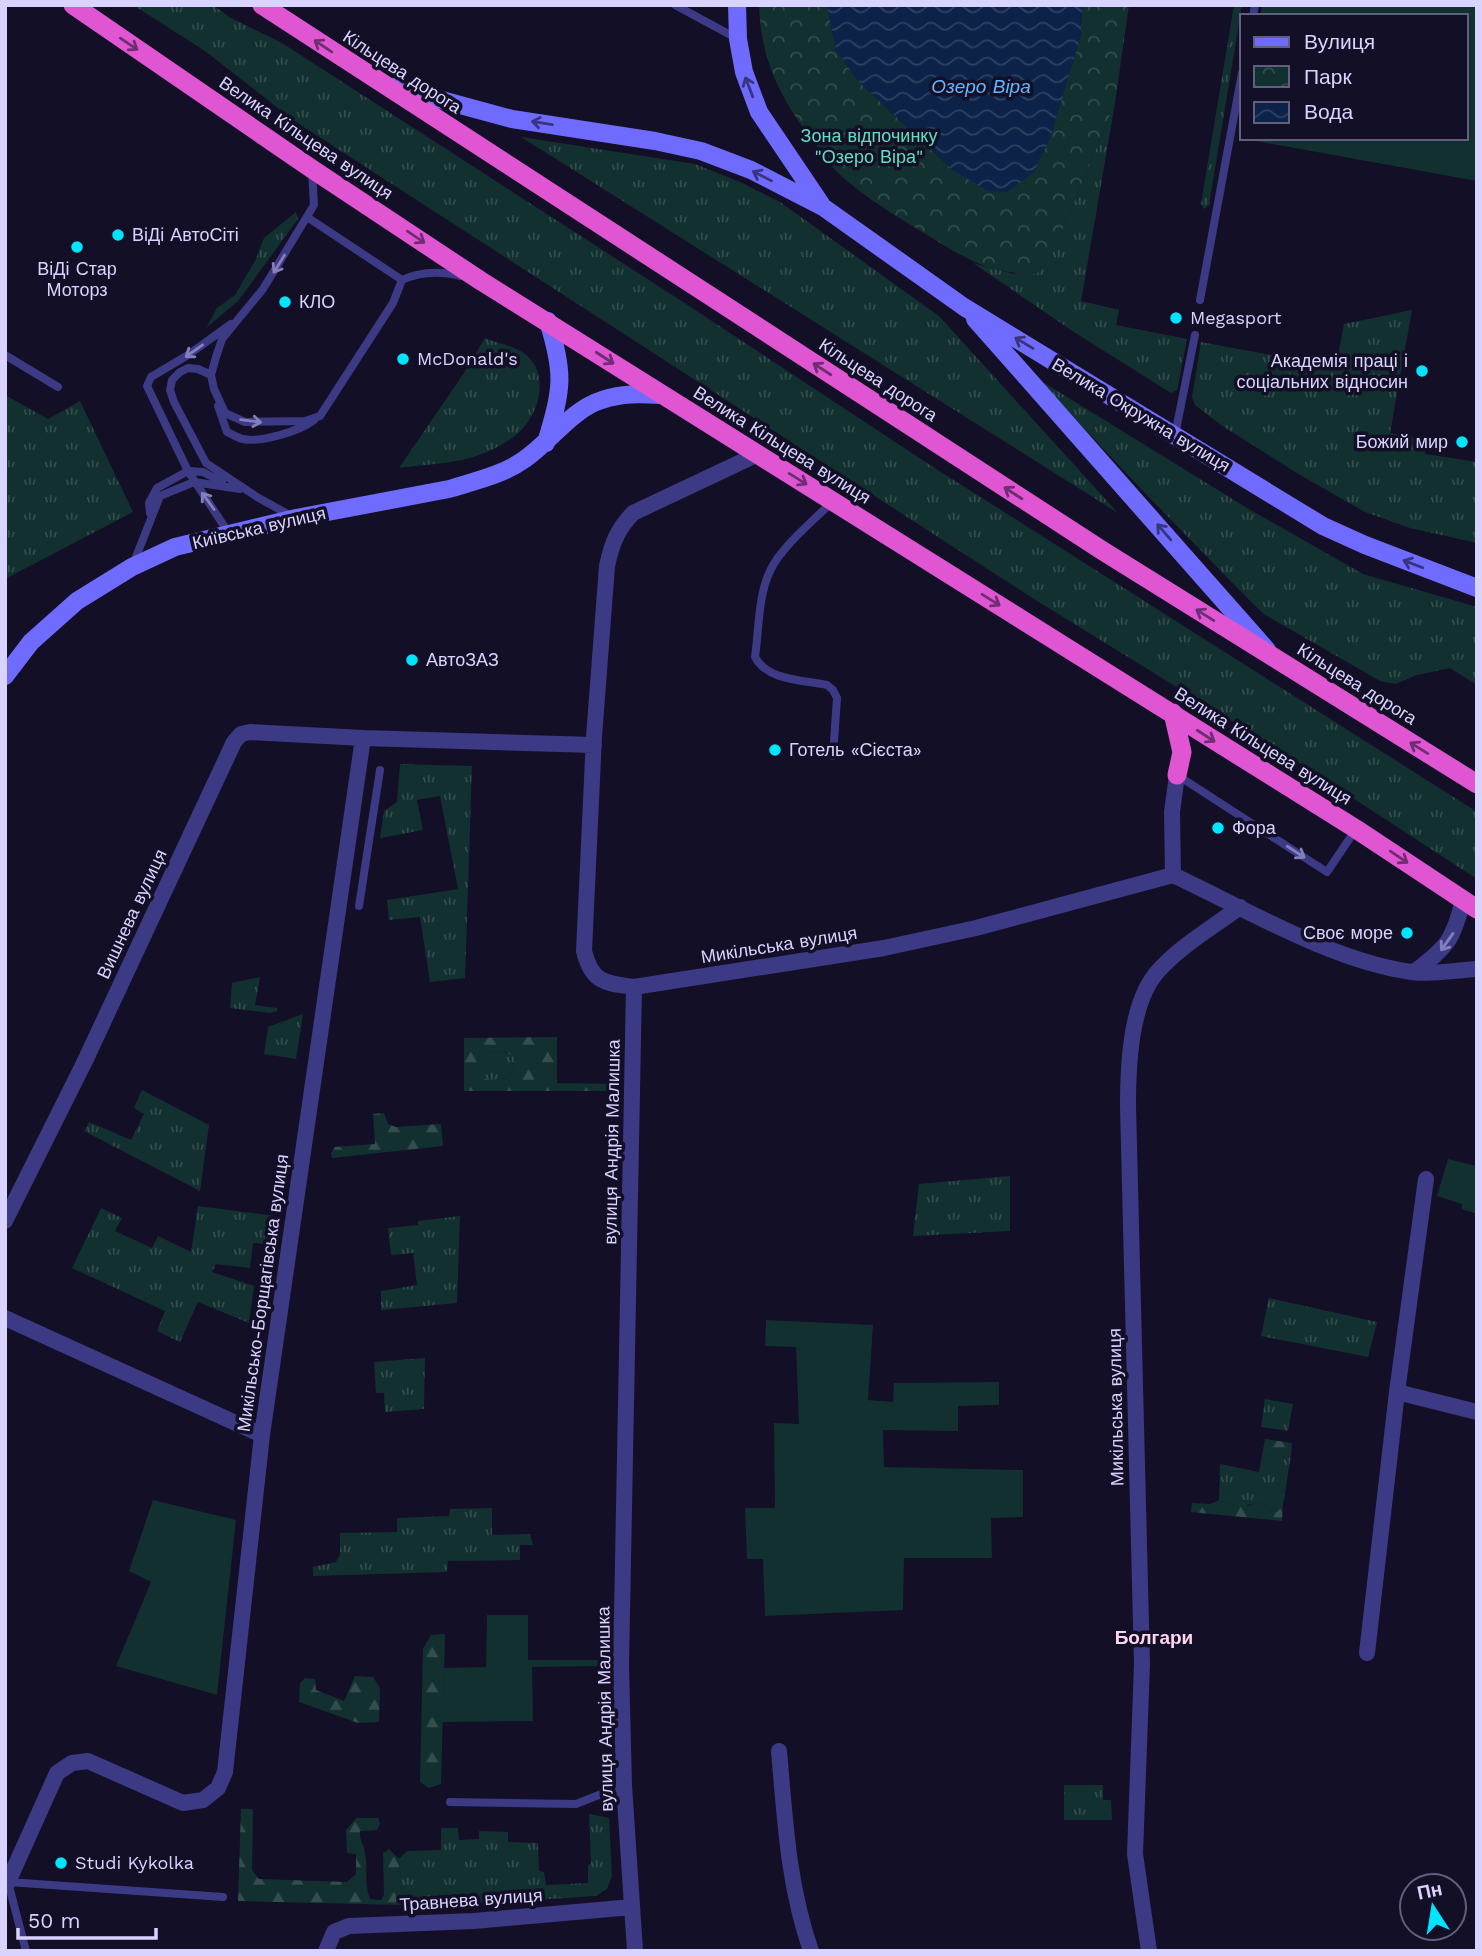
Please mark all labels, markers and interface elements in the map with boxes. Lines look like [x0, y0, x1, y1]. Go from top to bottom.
legend [1240, 14, 1468, 140]
street label: Кільцева дорога [339, 26, 466, 118]
text: Вулиця [1304, 29, 1375, 54]
one-way arrow [119, 37, 139, 51]
one-way arrow [314, 39, 333, 53]
text: Парк [1304, 64, 1352, 89]
street label: Велика Кільцева вулиця [216, 72, 397, 204]
water label: Озеро Віра [931, 75, 1031, 98]
one-way arrow [742, 76, 755, 98]
text: Вода [1304, 99, 1353, 124]
one-way arrow [531, 116, 554, 129]
park label: Зона відпочинку "Озеро Віра" [801, 125, 937, 167]
one-way arrow [752, 168, 773, 182]
place label: ВіДі АвтоСіті [132, 224, 239, 245]
marker: ВіДі АвтоСіті [110, 227, 126, 243]
one-way arrow [406, 230, 425, 244]
marker: ВіДі Стар Моторз [69, 239, 85, 255]
one-way arrow [271, 253, 285, 273]
place label: ВіДі Стар Моторз [37, 258, 117, 300]
place label: КЛО [299, 291, 335, 312]
marker: КЛО [277, 294, 293, 310]
place label: Megasport [1190, 307, 1282, 328]
marker: Megasport [1168, 310, 1184, 326]
street label: Кільцева дорога [815, 334, 942, 426]
one-way arrow [1015, 336, 1035, 350]
one-way arrow [185, 344, 204, 358]
place label: McDonald's [417, 348, 518, 369]
place label: Академія праці і соціальних відносин [1236, 350, 1408, 392]
marker: McDonald's [395, 351, 411, 367]
one-way arrow [595, 351, 614, 366]
street label: Велика Окружна вулиця [1048, 353, 1234, 476]
one-way arrow [813, 362, 832, 376]
marker: Академія праці і соціальних відносин [1414, 363, 1430, 379]
street label: Велика Кільцева вулиця [690, 381, 875, 508]
one-way arrow [239, 415, 262, 428]
place label: Божий мир [1356, 431, 1448, 452]
marker: Божий мир [1454, 434, 1470, 450]
one-way arrow [788, 471, 807, 486]
one-way arrow [1004, 485, 1023, 500]
one-way arrow [201, 492, 216, 511]
street label: Київська вулиця [190, 502, 328, 553]
one-way arrow [1156, 524, 1172, 542]
one-way arrow [1403, 557, 1424, 569]
one-way arrow [980, 593, 1000, 607]
one-way arrow [1196, 607, 1215, 622]
street label: Кільцева дорога [1294, 638, 1422, 729]
place label: АвтоЗАЗ [426, 649, 499, 670]
marker: АвтоЗАЗ [404, 652, 420, 668]
street label: Велика Кільцева вулиця [1171, 682, 1356, 809]
one-way arrow [1196, 729, 1216, 743]
place label: Готель «Сієста» [789, 739, 922, 760]
one-way arrow [1410, 740, 1429, 755]
marker: Готель «Сієста» [767, 742, 783, 758]
place label: Фора [1232, 817, 1277, 838]
marker: Фора [1210, 820, 1226, 836]
one-way arrow [1286, 845, 1305, 859]
street label: Вишнева вулиця [92, 846, 171, 982]
one-way arrow [1388, 851, 1408, 865]
street label: Микільська вулиця [699, 922, 859, 967]
place label: Своє море [1303, 922, 1393, 943]
marker: Своє море [1399, 925, 1415, 941]
one-way arrow [1440, 932, 1454, 951]
street label: вулиця Андрія Малишка [599, 1038, 624, 1245]
street label: Микільсько-Борщагівська вулиця [233, 1153, 292, 1433]
street label: Микільська вулиця [1104, 1328, 1127, 1486]
street label: вулиця Андрія Малишка [592, 1605, 617, 1812]
district label: Болгари [1115, 1626, 1193, 1649]
place label: Studi Kykolka [75, 1852, 194, 1873]
marker: Studi Kykolka [53, 1855, 69, 1871]
north arrow [1398, 1872, 1468, 1942]
text: Пн [1415, 1877, 1444, 1905]
street label: Травнева вулиця [399, 1884, 543, 1915]
scale bar [18, 1896, 156, 1940]
text: 50 m [28, 1908, 80, 1933]

